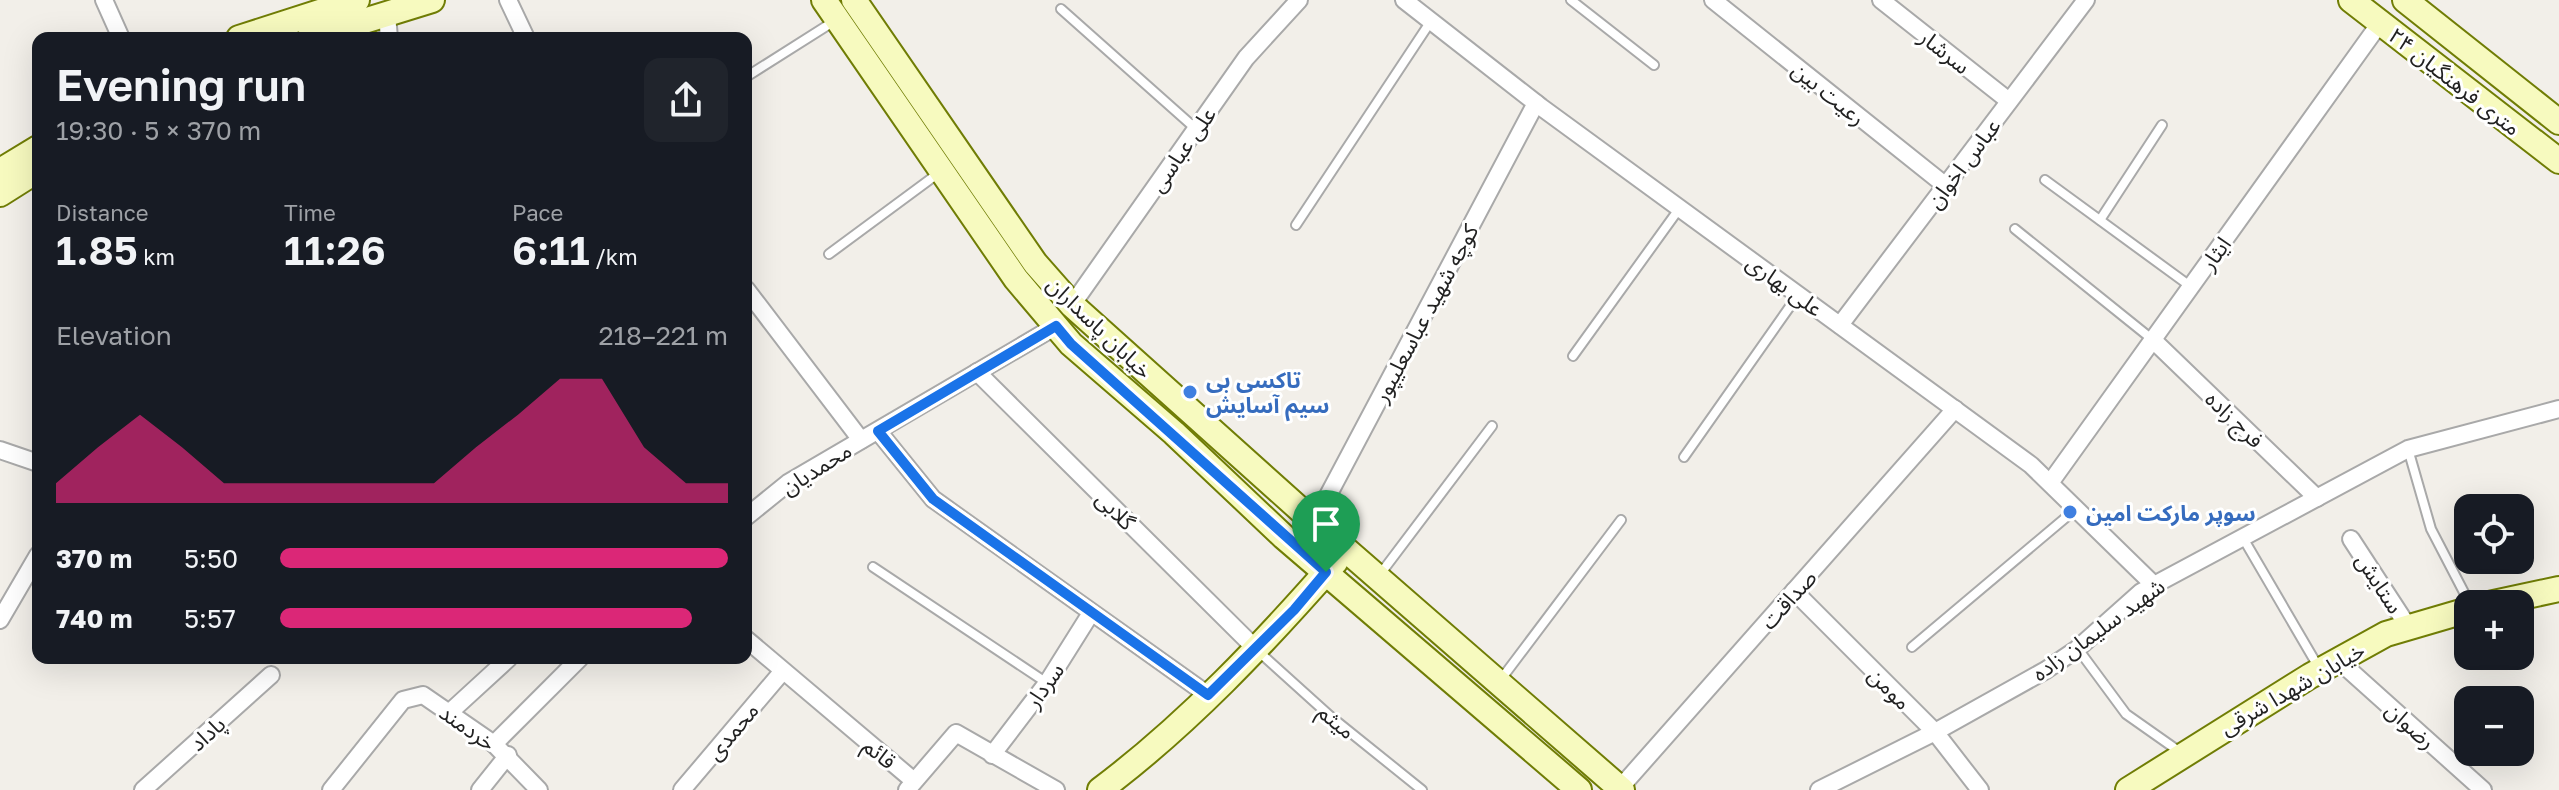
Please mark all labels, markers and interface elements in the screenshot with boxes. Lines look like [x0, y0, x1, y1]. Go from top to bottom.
street label: ۲۴ متری فرهنگیان [2384, 21, 2526, 141]
street label: سرشار [1913, 22, 1976, 80]
street label: رعیت بین [1786, 55, 1871, 131]
text: Evening run [56, 58, 306, 111]
button: share [644, 58, 728, 142]
street label: علی عباسی [1143, 101, 1221, 197]
street label: عباس اخوان [1920, 113, 2006, 213]
text: 19:30 · 5 × 370 m [56, 115, 261, 146]
text: Distance [56, 199, 148, 226]
text: Time [284, 199, 336, 226]
text: Pace [512, 199, 563, 226]
street label: کوچه شهید عباسعلیپور [1366, 219, 1486, 408]
text: 1.85 [56, 226, 138, 274]
text: 11:26 [284, 226, 386, 274]
text: 6:11 [512, 226, 590, 274]
street label: ایثار [2193, 231, 2237, 276]
text: km [138, 243, 175, 270]
text: /km [590, 243, 638, 270]
street label: علی بهاری [1741, 248, 1828, 322]
street label: خیابان پاسداران [1040, 270, 1158, 385]
text: Elevation [56, 320, 172, 351]
text: 218–221 m [598, 320, 728, 351]
place label: تاکسی بی سیم آسایش [1206, 366, 1329, 422]
marker: تاکسی بی سیم آسایش [1181, 383, 1199, 401]
street label: فرج زاده [2198, 385, 2270, 456]
street label: محمدیان [776, 436, 856, 500]
street label: گلابی [1091, 485, 1142, 536]
pin [1292, 490, 1360, 572]
map controls [2454, 494, 2534, 766]
button: locate [2454, 494, 2534, 574]
place label: سوپر مارکت امین [2086, 499, 2256, 527]
icon: arrive [1304, 502, 1348, 546]
marker: سوپر مارکت امین [2061, 503, 2079, 521]
text: 370 m [56, 543, 132, 574]
text: 5:50 [184, 543, 238, 574]
street label: ستایش [2351, 548, 2409, 618]
street label: صداقت [1754, 564, 1822, 634]
street label: شهید سلیمان زاده [2026, 572, 2170, 687]
button: + [2454, 590, 2534, 670]
text: 740 m [56, 603, 133, 634]
text: 5:57 [184, 603, 236, 634]
street label: خیابان شهدا شرقی [2215, 636, 2369, 740]
street label: سردار [1018, 657, 1070, 714]
street label: مومن [1863, 661, 1917, 715]
button: − [2454, 686, 2534, 766]
street label: رضوان [2380, 696, 2442, 755]
street label: محمدی [700, 697, 764, 765]
street label: خردمند [435, 698, 501, 756]
street label: میثم [1310, 698, 1361, 747]
street label: پاداد [183, 710, 232, 758]
street label: قائم [856, 732, 902, 777]

